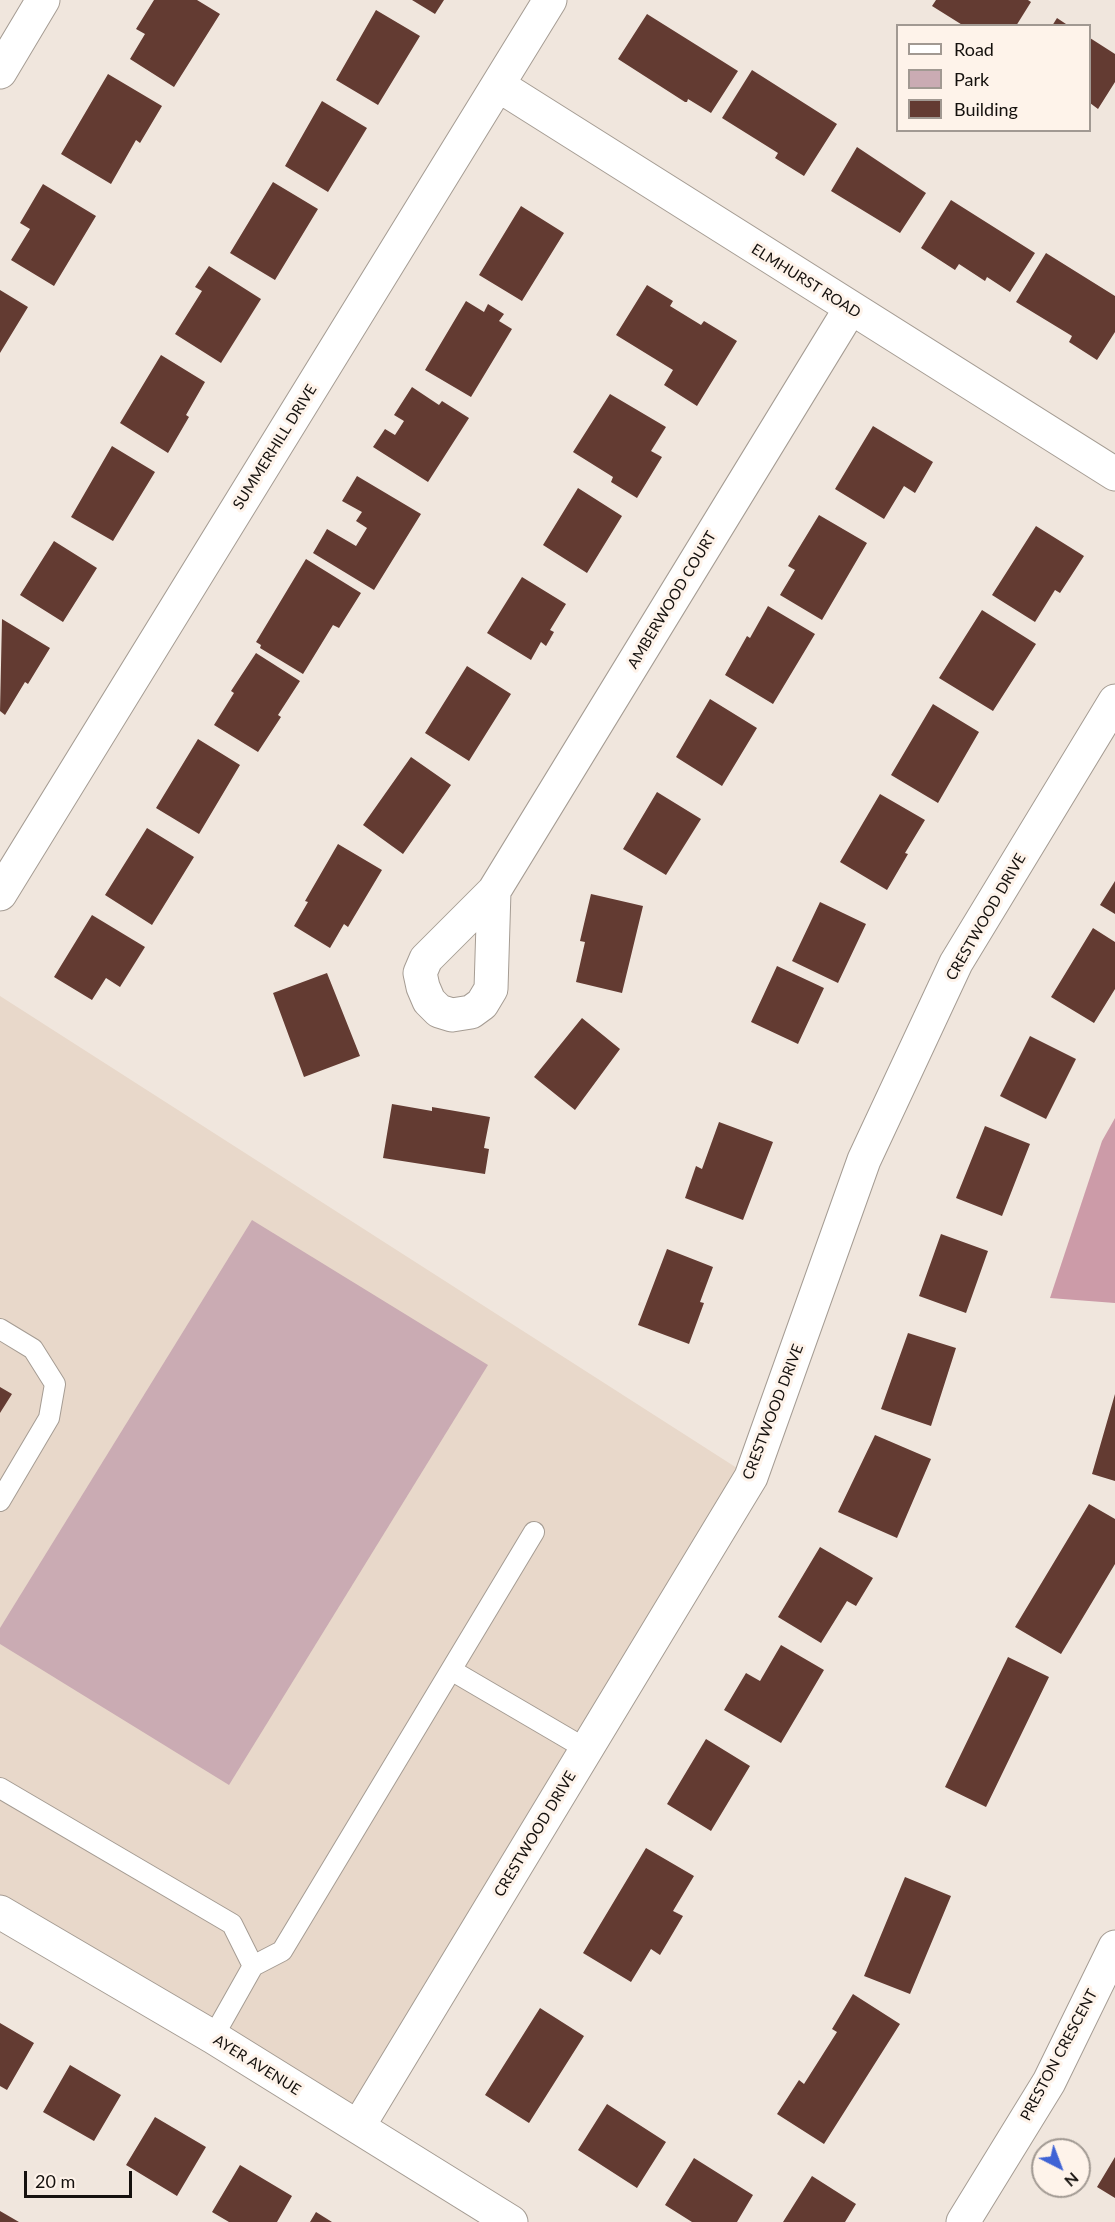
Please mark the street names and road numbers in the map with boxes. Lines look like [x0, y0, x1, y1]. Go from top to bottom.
street label: ELMHURST ROAD [748, 240, 864, 322]
street label: SUMMERHILL DRIVE [229, 381, 321, 513]
street label: AMBERWOOD COURT [624, 528, 720, 672]
street label: CRESTWOOD DRIVE [942, 850, 1030, 984]
street label: CRESTWOOD DRIVE [739, 1342, 807, 1482]
street label: CRESTWOOD DRIVE [490, 1768, 580, 1900]
street label: PRESTON CRESCENT [1017, 1986, 1101, 2124]
street label: AYER AVENUE [210, 2031, 304, 2099]

